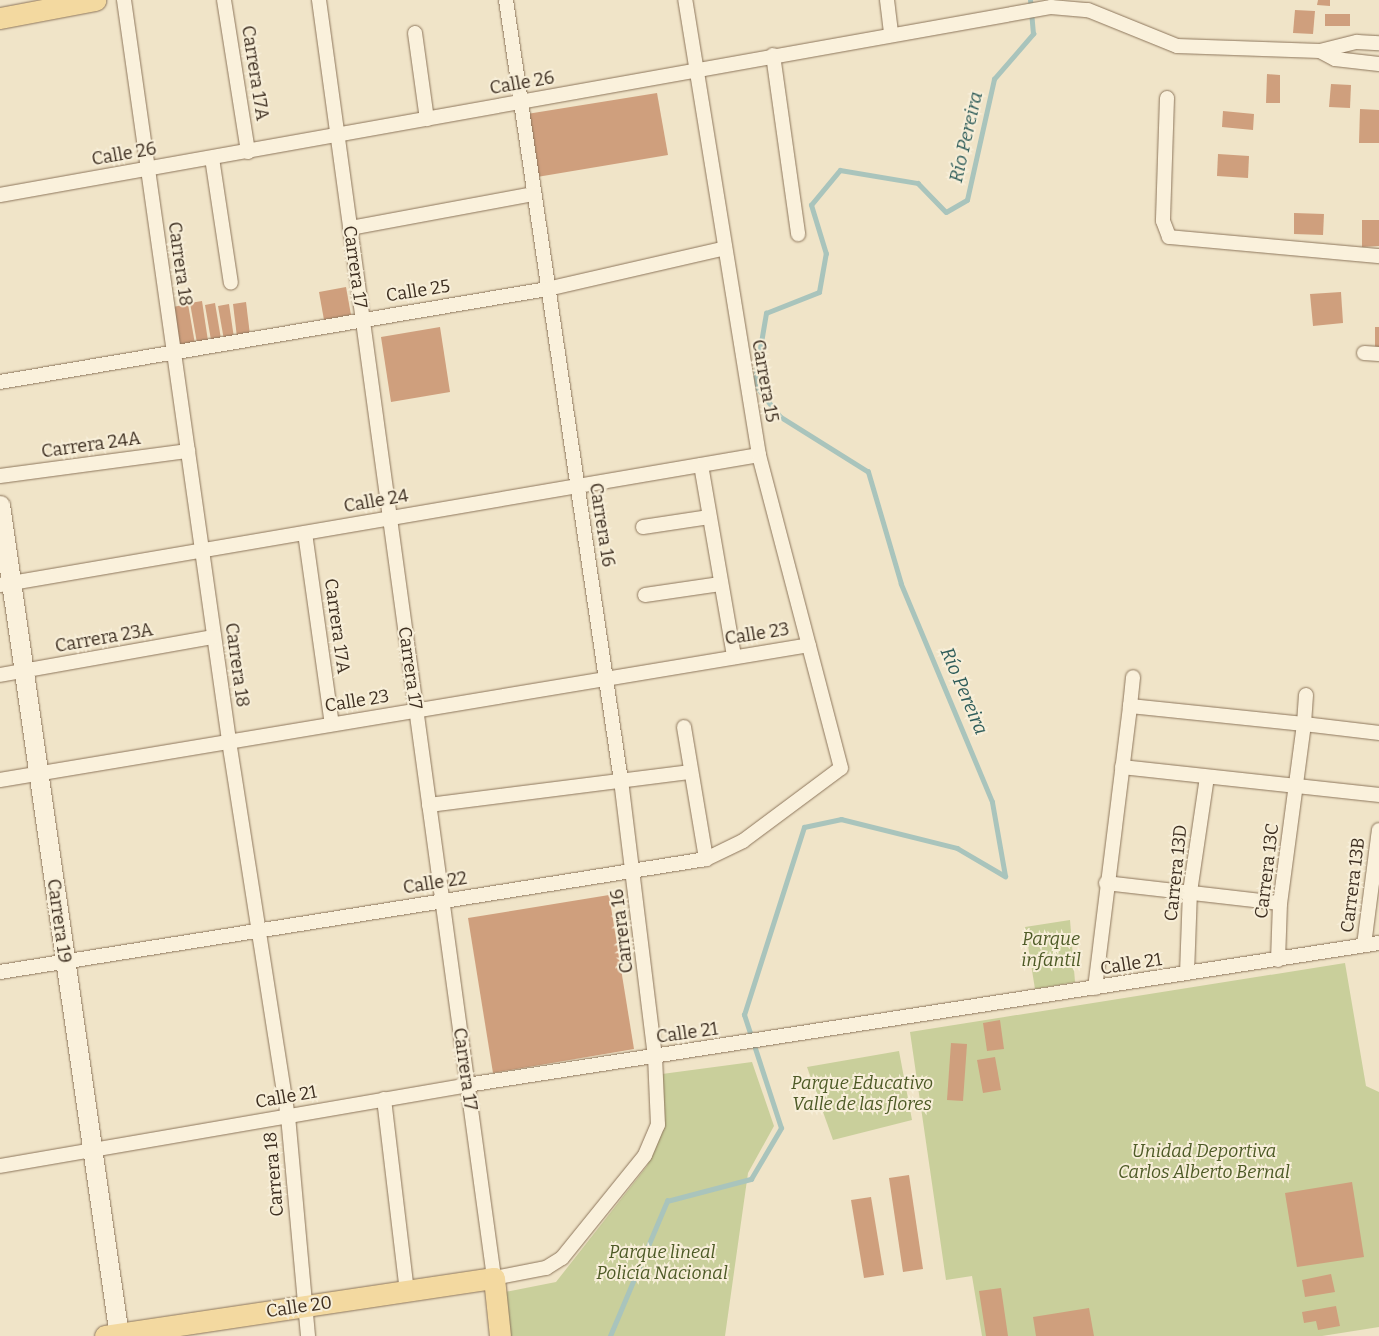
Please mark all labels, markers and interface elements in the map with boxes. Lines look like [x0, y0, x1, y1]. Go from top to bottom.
street label: Carrera 17A [237, 24, 273, 122]
street label: Calle 26 [488, 67, 556, 99]
water label: Río Pereira [944, 89, 988, 185]
street label: Calle 26 [90, 138, 158, 170]
street label: Carrera 18 [163, 220, 197, 308]
street label: Carrera 17 [339, 224, 371, 310]
street label: Calle 25 [385, 275, 451, 307]
street label: Carrera 15 [747, 338, 783, 424]
street label: Carrera 24A [40, 427, 142, 463]
street label: Carrera 16 [585, 481, 619, 569]
street label: Calle 24 [342, 485, 410, 517]
street label: Carrera 17A [320, 577, 354, 675]
street label: Calle 23 [723, 618, 791, 650]
street label: Carrera 23A [53, 619, 155, 657]
street label: Carrera 18 [220, 621, 254, 709]
street label: Carrera 17 [394, 625, 426, 711]
water label: Río Pereira [935, 644, 993, 738]
street label: Calle 23 [323, 685, 391, 717]
street label: Carrera 13C [1250, 822, 1284, 920]
street label: Carrera 13D [1160, 824, 1192, 922]
street label: Carrera 13B [1336, 836, 1370, 934]
street label: Calle 22 [401, 867, 469, 899]
street label: Carrera 19 [42, 877, 76, 965]
street label: Carrera 16 [606, 888, 638, 974]
park label: Parque infantil [1021, 929, 1081, 972]
street label: Calle 21 [1099, 948, 1163, 980]
street label: Calle 21 [655, 1018, 719, 1048]
street label: Carrera 17 [449, 1026, 481, 1112]
park label: Parque Educativo Valle de las flores [791, 1073, 933, 1116]
street label: Calle 21 [254, 1081, 318, 1113]
street label: Carrera 18 [260, 1131, 288, 1217]
park label: Unidad Deportiva Carlos Alberto Bernal [1118, 1141, 1290, 1184]
park label: Parque lineal Policía Nacional [596, 1242, 728, 1284]
street label: Calle 20 [265, 1292, 333, 1322]

